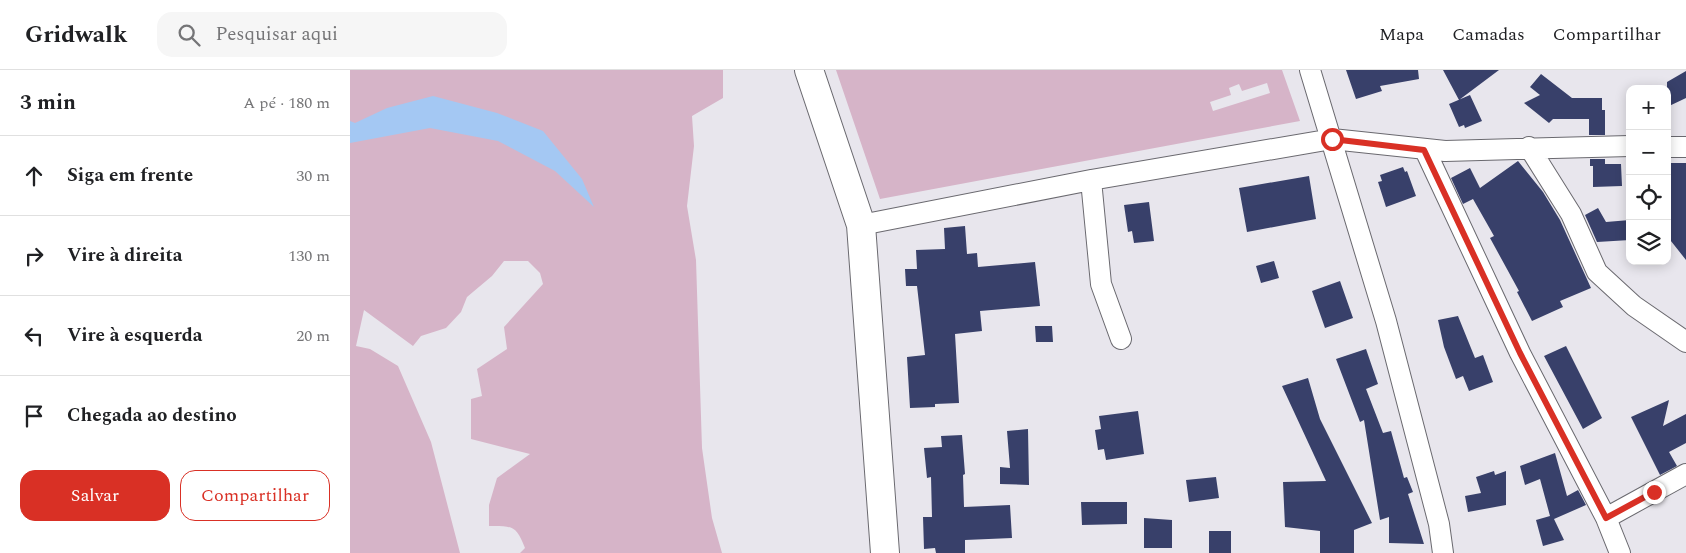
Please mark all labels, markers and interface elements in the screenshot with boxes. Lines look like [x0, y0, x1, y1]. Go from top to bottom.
search box [157, 12, 507, 57]
text: Gridwalk [25, 17, 127, 53]
text: Pesquisar aqui [215, 20, 338, 49]
icon: search [175, 21, 203, 49]
text: Mapa [1379, 21, 1424, 48]
text: Camadas [1452, 21, 1525, 48]
text: Compartilhar [1553, 21, 1661, 48]
map controls [1626, 85, 1671, 265]
button: + [1626, 85, 1671, 130]
text: 3 min [20, 87, 76, 119]
text: A pé · 180 m [243, 91, 330, 115]
route start [1321, 128, 1344, 151]
button: − [1626, 130, 1671, 175]
text: Siga em frente [67, 161, 193, 190]
icon: ahead [20, 162, 48, 190]
text: 30 m [296, 164, 330, 188]
button: locate [1626, 175, 1671, 220]
button: layers [1626, 220, 1671, 265]
text: Vire à direita [67, 241, 183, 270]
icon: right [20, 242, 48, 270]
text: 130 m [288, 244, 330, 268]
text: Vire à esquerda [67, 321, 203, 350]
icon: left [20, 322, 48, 350]
text: 20 m [296, 324, 330, 348]
text: Chegada ao destino [67, 401, 237, 430]
icon: arrive [20, 402, 48, 430]
button: Salvar [20, 470, 170, 521]
button: Compartilhar [180, 470, 330, 521]
route end [1643, 481, 1666, 504]

